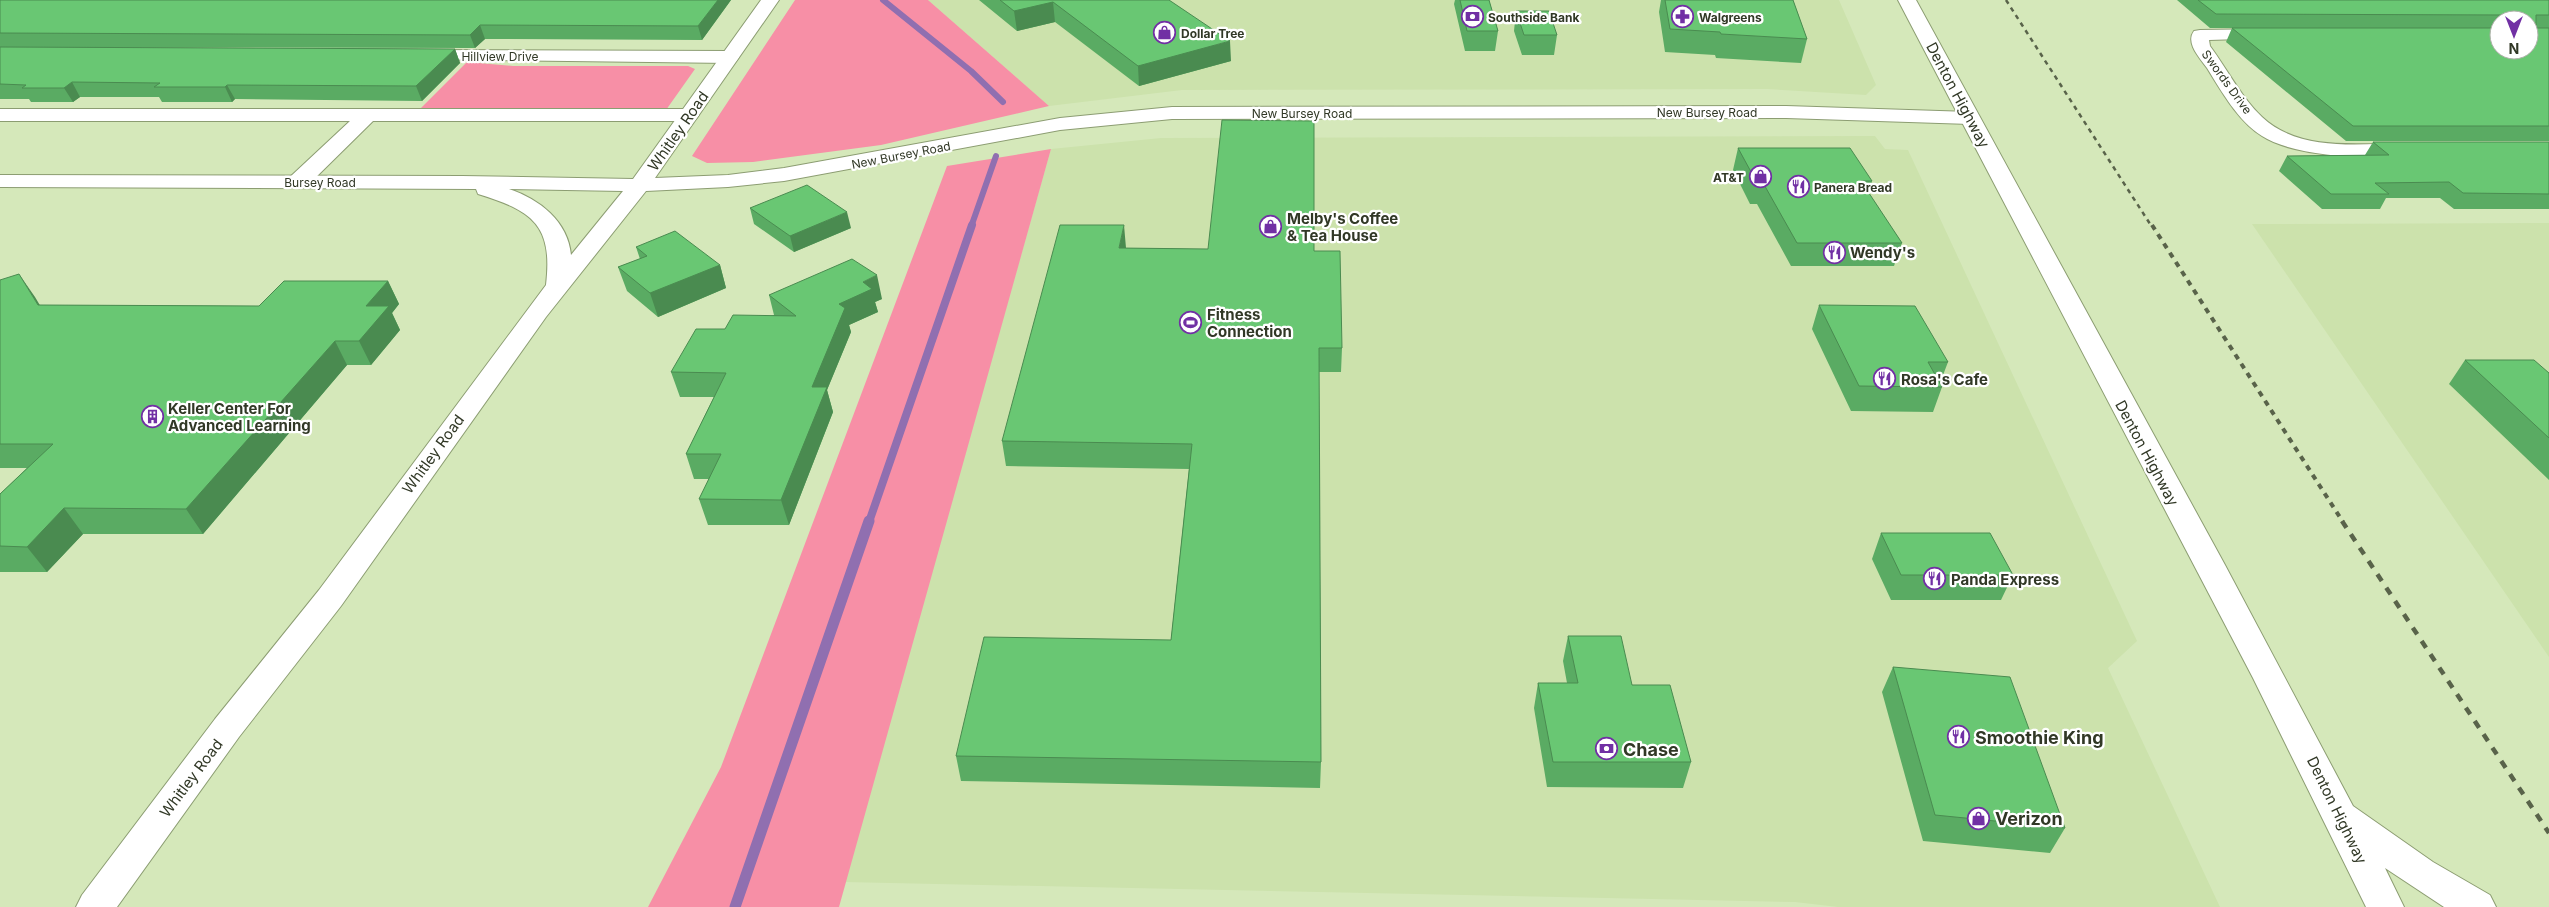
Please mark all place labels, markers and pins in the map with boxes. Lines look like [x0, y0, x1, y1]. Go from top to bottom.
bank icon: Southside Bank [1460, 5, 1484, 29]
pharmacy icon: Walgreens [1671, 5, 1695, 29]
place label: Southside Bank [1488, 10, 1579, 25]
place label: Walgreens [1699, 10, 1762, 25]
shop icon: Dollar Tree [1153, 21, 1177, 45]
place label: Dollar Tree [1181, 26, 1244, 41]
shop icon: AT&T [1748, 165, 1772, 189]
place label: AT&T [1713, 170, 1744, 185]
restaurant icon: Panera Bread [1786, 175, 1810, 199]
place label: Panera Bread [1814, 180, 1892, 195]
place label: Melby's Coffee & Tea House [1287, 209, 1398, 245]
shop icon: Melby's Coffee & Tea House [1259, 215, 1283, 239]
restaurant icon: Wendy's [1822, 240, 1846, 264]
place label: Wendy's [1850, 243, 1915, 262]
place label: Fitness Connection [1207, 305, 1292, 341]
sports icon: Fitness Connection [1179, 311, 1203, 335]
restaurant icon: Rosa's Cafe [1873, 367, 1897, 391]
place label: Rosa's Cafe [1901, 370, 1988, 389]
place label: Keller Center For Advanced Learning [168, 399, 311, 435]
building icon: Keller Center For Advanced Learning [140, 405, 164, 429]
restaurant icon: Panda Express [1923, 567, 1947, 591]
place label: Panda Express [1951, 570, 2059, 589]
restaurant icon: Smoothie King [1947, 725, 1971, 749]
place label: Smoothie King [1975, 727, 2104, 748]
bank icon: Chase [1595, 737, 1619, 761]
place label: Chase [1623, 739, 1679, 760]
shop icon: Verizon [1967, 806, 1991, 830]
place label: Verizon [1995, 808, 2063, 829]

